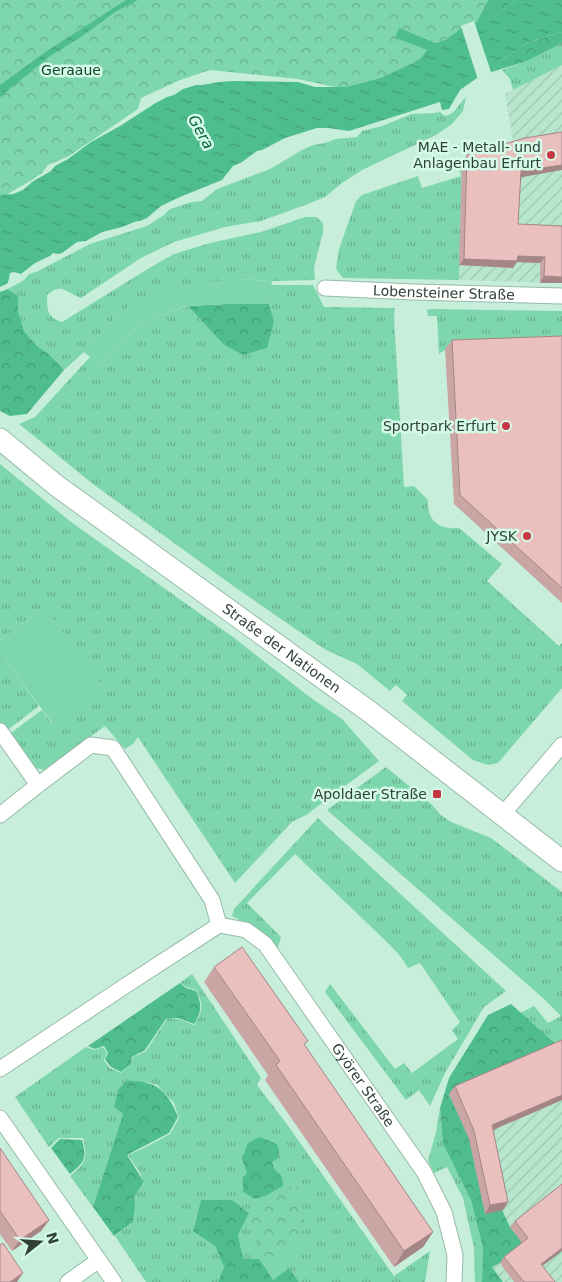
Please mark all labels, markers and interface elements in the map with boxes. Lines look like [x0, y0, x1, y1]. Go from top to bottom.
park label: Geraaue [41, 62, 101, 78]
water label: Gera [184, 112, 218, 152]
place label: MAE - Metall- und Anlagenbau Erfurt [413, 139, 542, 171]
marker: MAE - Metall- und Anlagenbau Erfurt [545, 149, 557, 161]
street label: Lobensteiner Straße [373, 282, 515, 303]
place label: Sportpark Erfurt [383, 418, 497, 434]
marker: Sportpark Erfurt [500, 420, 512, 432]
place label: JYSK [485, 528, 518, 544]
marker: JYSK [521, 530, 533, 542]
street label: Straße der Nationen [220, 600, 344, 696]
place label: Apoldaer Straße [314, 786, 427, 802]
marker: Apoldaer Straße [431, 788, 443, 800]
street label: Györer Straße [329, 1040, 398, 1130]
north arrow [15, 1217, 65, 1267]
text: N [43, 1230, 62, 1246]

